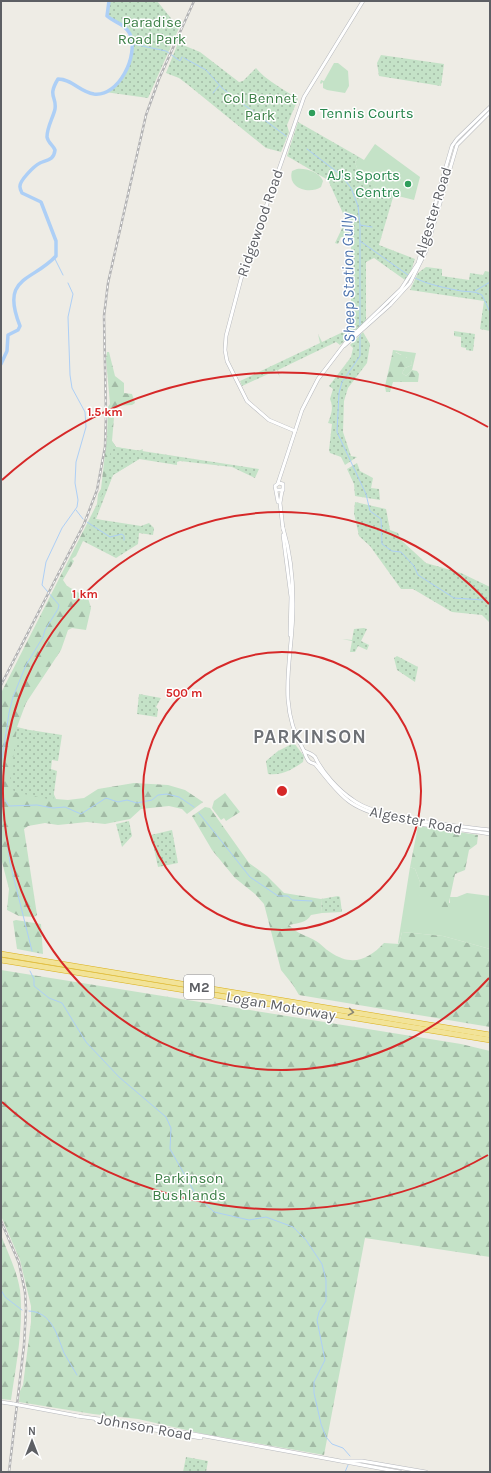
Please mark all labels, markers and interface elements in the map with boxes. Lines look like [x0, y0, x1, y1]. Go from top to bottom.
park label: Paradise Road Park [118, 13, 186, 48]
park label: Col Bennet Park [223, 89, 297, 124]
place label: Tennis Courts [320, 104, 414, 122]
marker: Tennis Courts [307, 108, 317, 118]
street label: Algester Road [411, 165, 455, 259]
place label: AJ's Sports Centre [327, 166, 400, 201]
street label: Ridgewood Road [233, 167, 287, 279]
marker: AJ's Sports Centre [403, 179, 413, 189]
water label: Sheep Station Gully [337, 212, 359, 343]
text: 1.5 km [87, 405, 123, 419]
text: 1 km [72, 587, 98, 601]
text: 500 m [166, 686, 202, 700]
district label: PARKINSON [253, 726, 367, 748]
centre of rings [275, 784, 289, 798]
street label: Algester Road [368, 802, 464, 838]
road number: M2 [184, 975, 214, 999]
street label: Logan Motorway [225, 988, 337, 1024]
one-way arrow [348, 1007, 354, 1016]
park label: Parkinson Bushlands [152, 1169, 226, 1204]
street label: Johnson Road [96, 1410, 194, 1444]
north arrow [12, 1421, 52, 1461]
text: N [28, 1425, 36, 1438]

